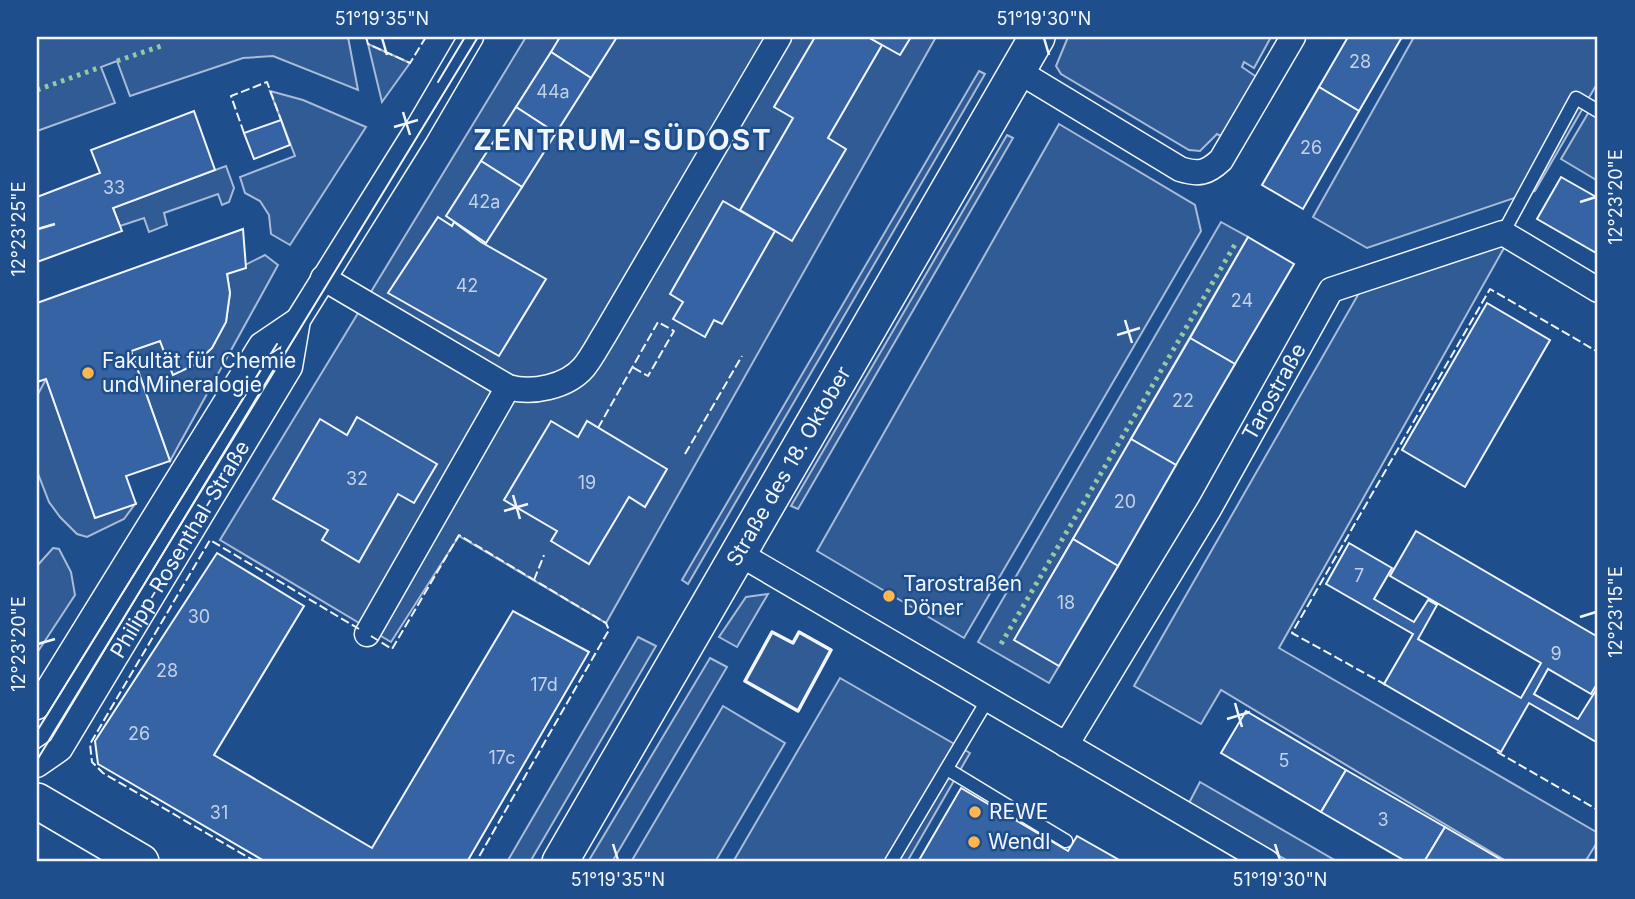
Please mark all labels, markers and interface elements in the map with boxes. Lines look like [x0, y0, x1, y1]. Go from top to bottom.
text: 51°19'35"N [335, 8, 429, 29]
text: 51°19'30"N [997, 8, 1091, 29]
house number: 28 [1349, 51, 1371, 72]
house number: 44a [536, 81, 570, 102]
district label: ZENTRUM-SÜDOST [473, 123, 773, 157]
house number: 26 [1300, 137, 1322, 158]
text: 12°23'20"E [1605, 149, 1626, 245]
house number: 33 [103, 177, 125, 198]
text: 12°23'25"E [8, 181, 29, 277]
house number: 42a [468, 191, 500, 212]
house number: 42 [456, 275, 478, 296]
house number: 24 [1231, 290, 1253, 311]
street label: Tarostraße [1237, 339, 1311, 444]
place label: Fakultät für Chemie und Mineralogie [102, 348, 296, 397]
street label: Straße des 18. Oktober [721, 362, 856, 570]
marker: Fakultät für Chemie und Mineralogie [80, 365, 96, 381]
house number: 22 [1172, 390, 1194, 411]
street label: Philipp-Rosenthal-Straße [105, 436, 255, 662]
house number: 32 [346, 468, 368, 489]
house number: 19 [578, 472, 596, 493]
house number: 20 [1114, 491, 1136, 512]
house number: 7 [1354, 565, 1364, 586]
text: 12°23'15"E [1605, 566, 1626, 658]
place label: Tarostraßen Döner [903, 571, 1022, 620]
marker: Tarostraßen Döner [881, 588, 897, 604]
house number: 18 [1057, 592, 1075, 613]
text: 12°23'20"E [8, 596, 29, 692]
house number: 30 [188, 606, 210, 627]
house number: 9 [1550, 643, 1562, 664]
house number: 28 [156, 660, 178, 681]
house number: 17d [530, 674, 558, 695]
house number: 26 [128, 723, 150, 744]
house number: 17c [489, 747, 515, 768]
house number: 5 [1279, 750, 1289, 771]
place label: REWE [989, 799, 1048, 824]
house number: 31 [210, 802, 228, 823]
marker: REWE [967, 804, 983, 820]
house number: 3 [1377, 809, 1389, 830]
place label: Wendl [988, 829, 1050, 854]
marker: Wendl [966, 834, 982, 850]
text: 51°19'35"N [571, 869, 665, 890]
text: 51°19'30"N [1233, 869, 1327, 890]

